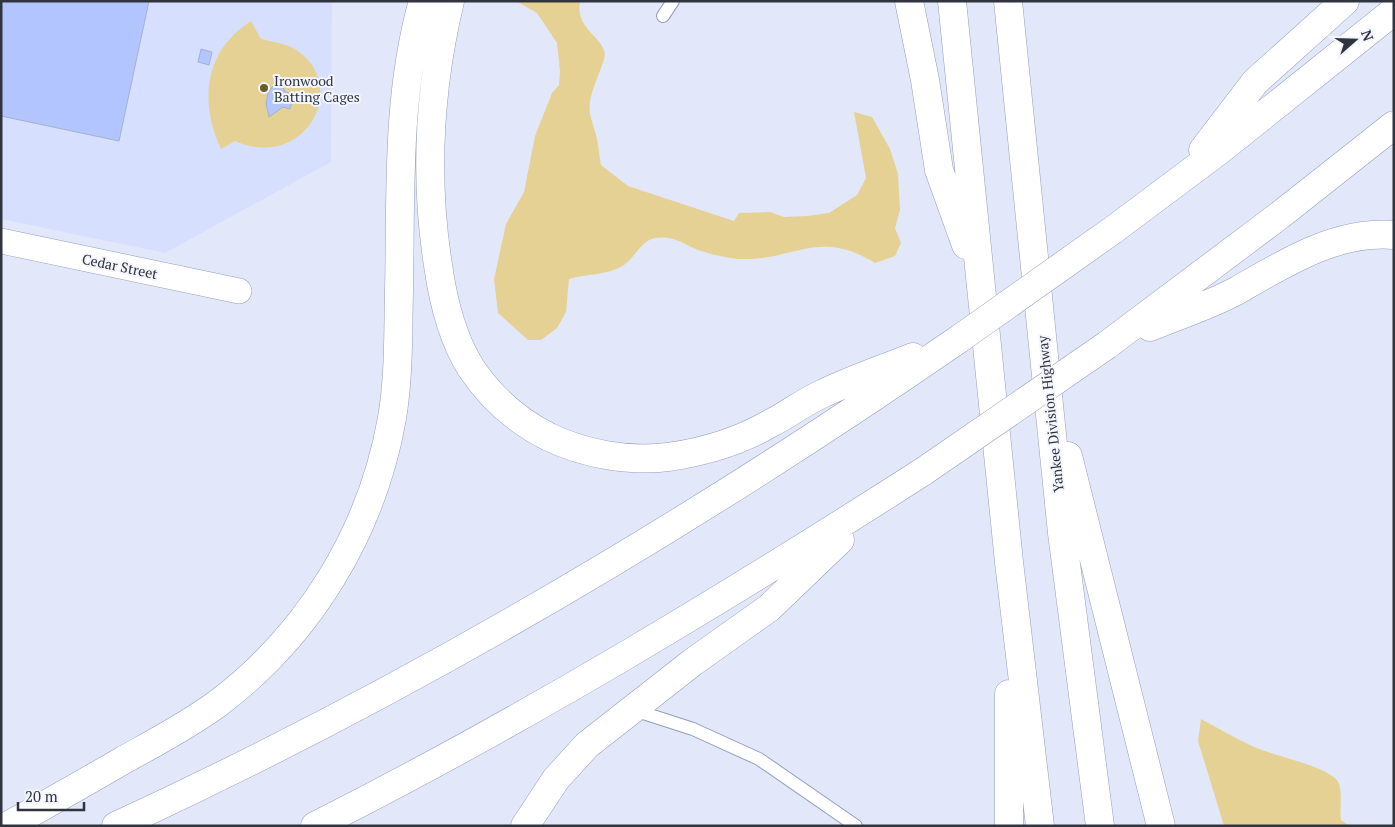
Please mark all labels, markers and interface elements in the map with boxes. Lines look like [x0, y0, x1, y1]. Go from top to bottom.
north arrow [1330, 15, 1380, 65]
text: N [1357, 27, 1379, 44]
place label: Ironwood Batting Cages [274, 71, 360, 106]
marker: Ironwood Batting Cages [258, 82, 270, 94]
street label: Cedar Street [81, 249, 160, 283]
street label: Yankee Division Highway [1032, 334, 1068, 493]
scale bar [18, 780, 84, 812]
text: 20 m [25, 786, 58, 806]

